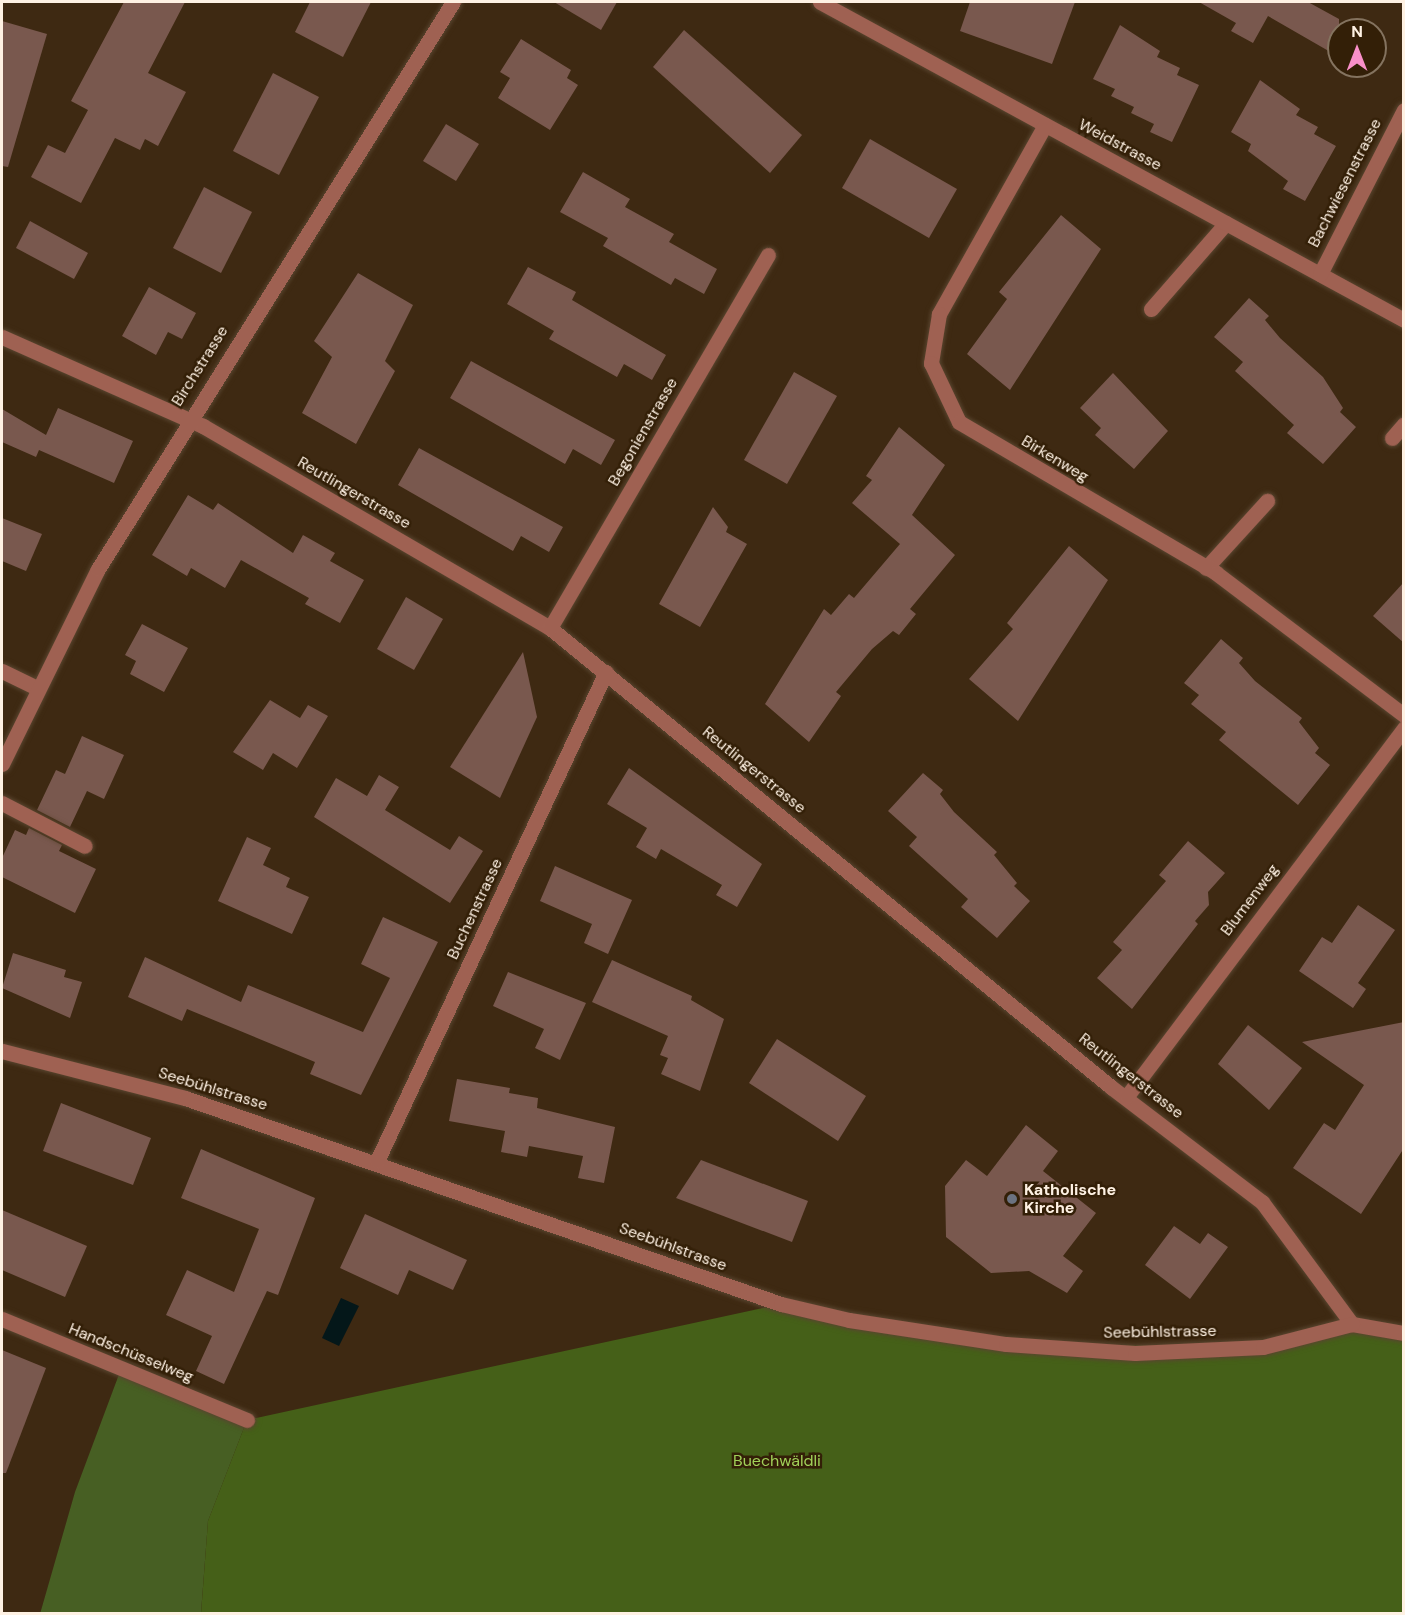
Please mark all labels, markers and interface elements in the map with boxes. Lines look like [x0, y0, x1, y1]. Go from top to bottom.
north arrow [1327, 18, 1387, 78]
text: N [1351, 21, 1363, 42]
street label: Weidstrasse [1075, 115, 1165, 175]
street label: Bachwiesenstrasse [1304, 115, 1386, 251]
street label: Birchstrasse [168, 322, 232, 410]
street label: Begonienstrasse [604, 374, 682, 490]
street label: Birkenweg [1018, 431, 1092, 487]
street label: Reutlingerstrasse [294, 453, 414, 533]
street label: Reutlingerstrasse [698, 722, 810, 818]
street label: Buchenstrasse [443, 855, 507, 963]
street label: Blumenweg [1217, 860, 1283, 940]
street label: Reutlingerstrasse [1075, 1029, 1187, 1123]
street label: Seebühlstrasse [156, 1063, 270, 1115]
place label: Katholische Kirche [1024, 1180, 1116, 1218]
marker: Katholische Kirche [1005, 1192, 1019, 1206]
street label: Seebühlstrasse [617, 1219, 729, 1275]
street label: Handschüsselweg [66, 1319, 196, 1387]
street label: Seebühlstrasse [1103, 1321, 1217, 1343]
park label: Buechwäldli [733, 1451, 821, 1471]

